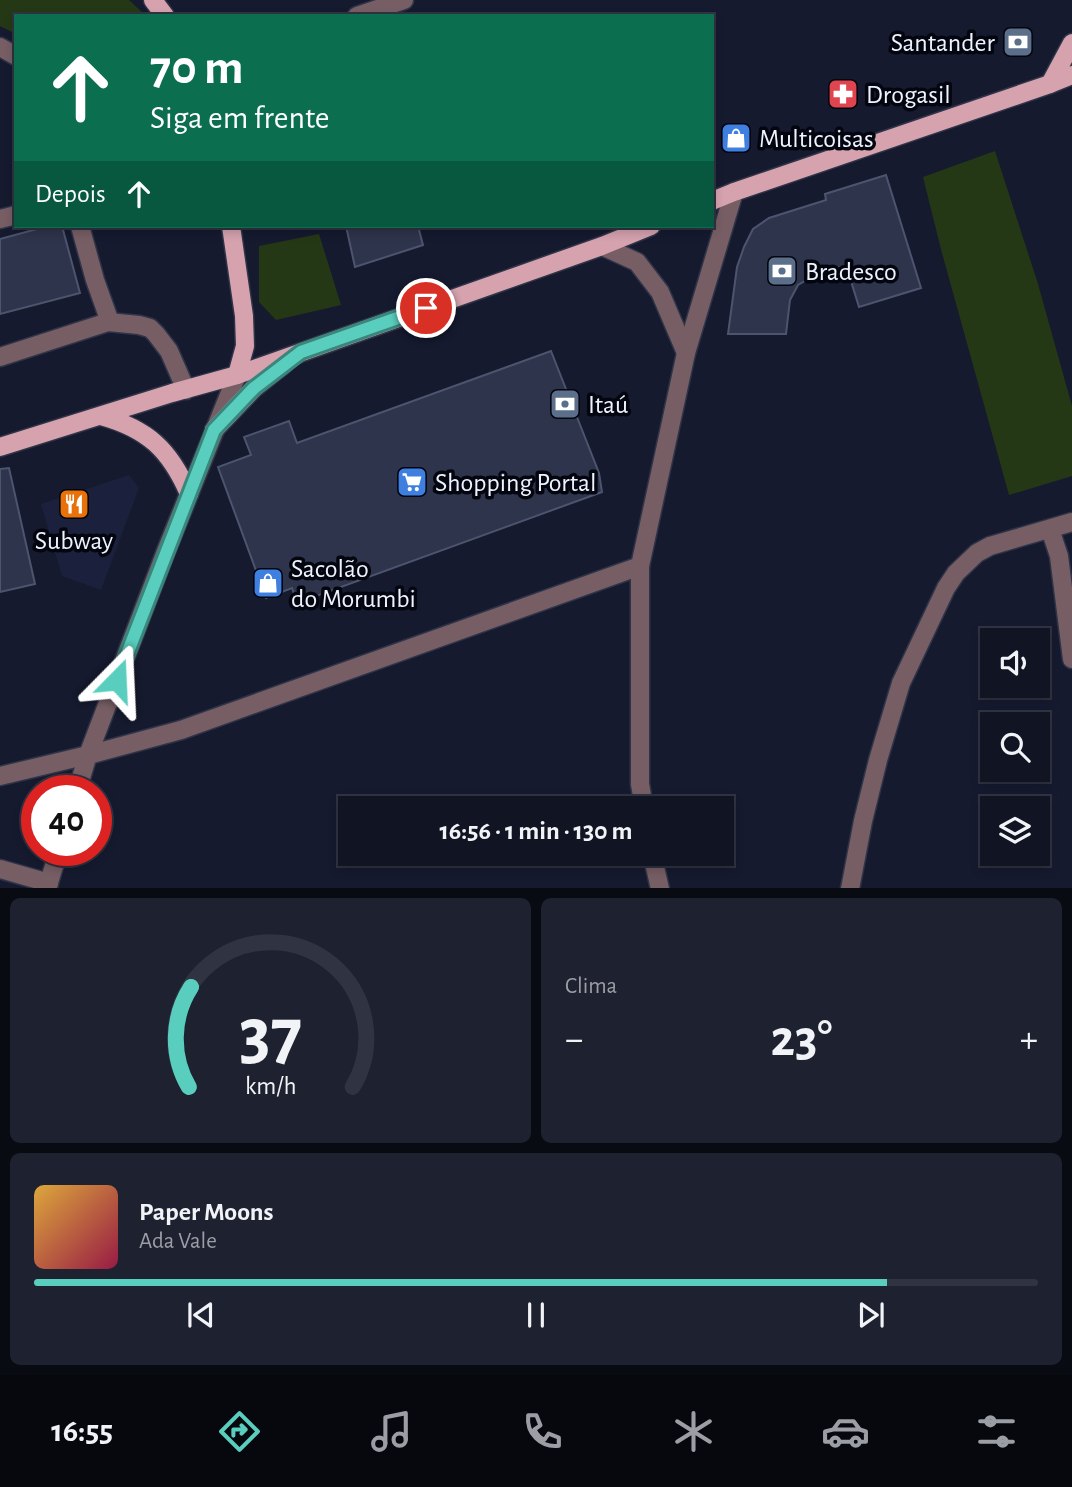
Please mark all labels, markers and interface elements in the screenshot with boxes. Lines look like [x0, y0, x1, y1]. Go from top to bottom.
bank icon: Santander [1001, 25, 1035, 59]
place label: Santander [891, 30, 996, 56]
icon: ahead [35, 42, 126, 133]
text: 70 m [150, 44, 244, 93]
pharmacy icon: Drogasil [826, 77, 860, 111]
place label: Drogasil [866, 82, 951, 108]
text: Siga em frente [150, 102, 330, 134]
shop icon: Multicoisas [719, 121, 753, 155]
place label: Multicoisas [759, 126, 874, 152]
icon: ahead [120, 175, 158, 213]
text: Depois [35, 181, 106, 207]
bank icon: Bradesco [765, 254, 799, 288]
place label: Bradesco [805, 259, 897, 285]
pin [396, 278, 456, 338]
icon: arrive [407, 289, 445, 327]
bank icon: Itaú [548, 387, 582, 421]
place label: Itaú [588, 392, 628, 418]
supermarket icon: Shopping Portal [395, 465, 429, 499]
place label: Shopping Portal [435, 470, 597, 496]
restaurant icon: Subway [57, 487, 91, 521]
place label: Subway [35, 528, 113, 554]
place label: Sacolão do Morumbi [291, 556, 416, 612]
shop icon: Sacolão do Morumbi [251, 566, 285, 600]
map controls [980, 628, 1050, 866]
button: sound [980, 628, 1050, 698]
position arrow [80, 643, 154, 717]
button: search [980, 712, 1050, 782]
speed limit sign: 40 [21, 775, 112, 866]
button: layers [980, 796, 1050, 866]
text: 16:56 · 1 min · 130 m [439, 818, 633, 844]
text: Clima [565, 975, 617, 998]
text: 37 [239, 999, 302, 1072]
text: 23° [770, 1013, 833, 1065]
text: − [565, 1021, 583, 1059]
text: + [1020, 1021, 1038, 1059]
text: km/h [245, 1073, 296, 1098]
text: Paper Moons [139, 1199, 274, 1225]
text: Ada Vale [139, 1230, 217, 1253]
icon: previous [182, 1296, 220, 1334]
icon: pause [517, 1296, 555, 1334]
icon: next [852, 1296, 890, 1334]
icon: directions [215, 1407, 264, 1456]
icon: music [367, 1407, 416, 1456]
icon: phone [518, 1407, 567, 1456]
icon: climate [669, 1407, 718, 1456]
icon: car [821, 1407, 870, 1456]
icon: filters [972, 1407, 1021, 1456]
text: 16:55 [51, 1415, 113, 1447]

